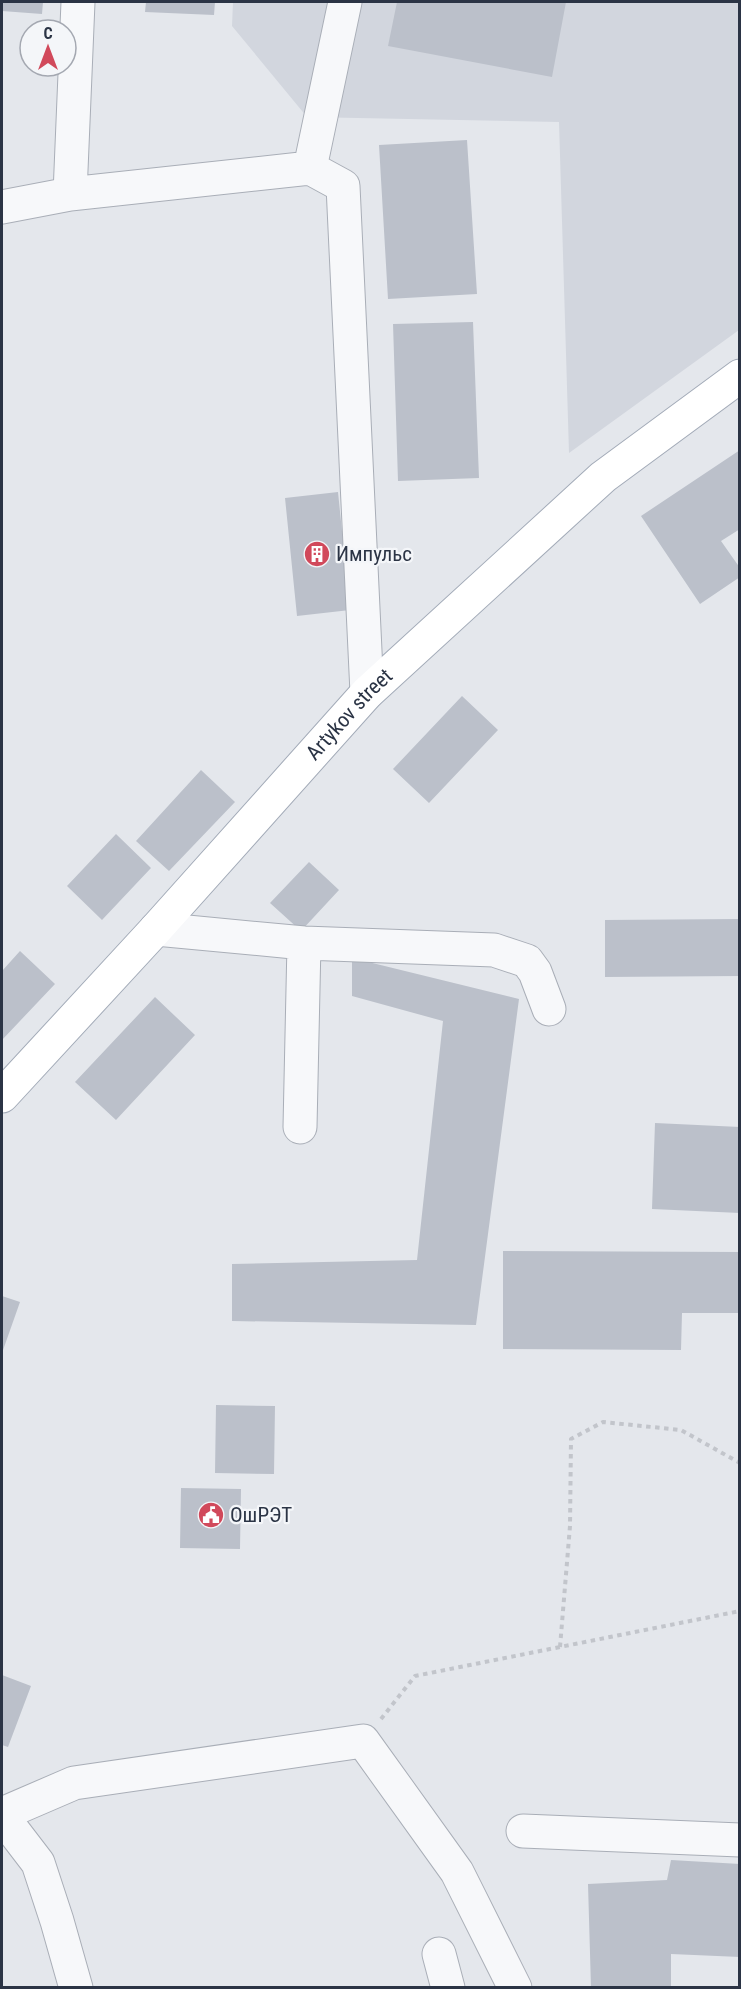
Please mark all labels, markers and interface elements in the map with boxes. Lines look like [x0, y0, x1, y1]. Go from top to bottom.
north arrow [18, 18, 78, 78]
text: С [43, 24, 53, 43]
building icon: Импульс [302, 539, 332, 569]
place label: Импульс [336, 542, 412, 566]
street label: Artykov street [301, 664, 397, 765]
public building icon: ОшРЭТ [196, 1500, 226, 1530]
place label: ОшРЭТ [230, 1503, 292, 1527]

